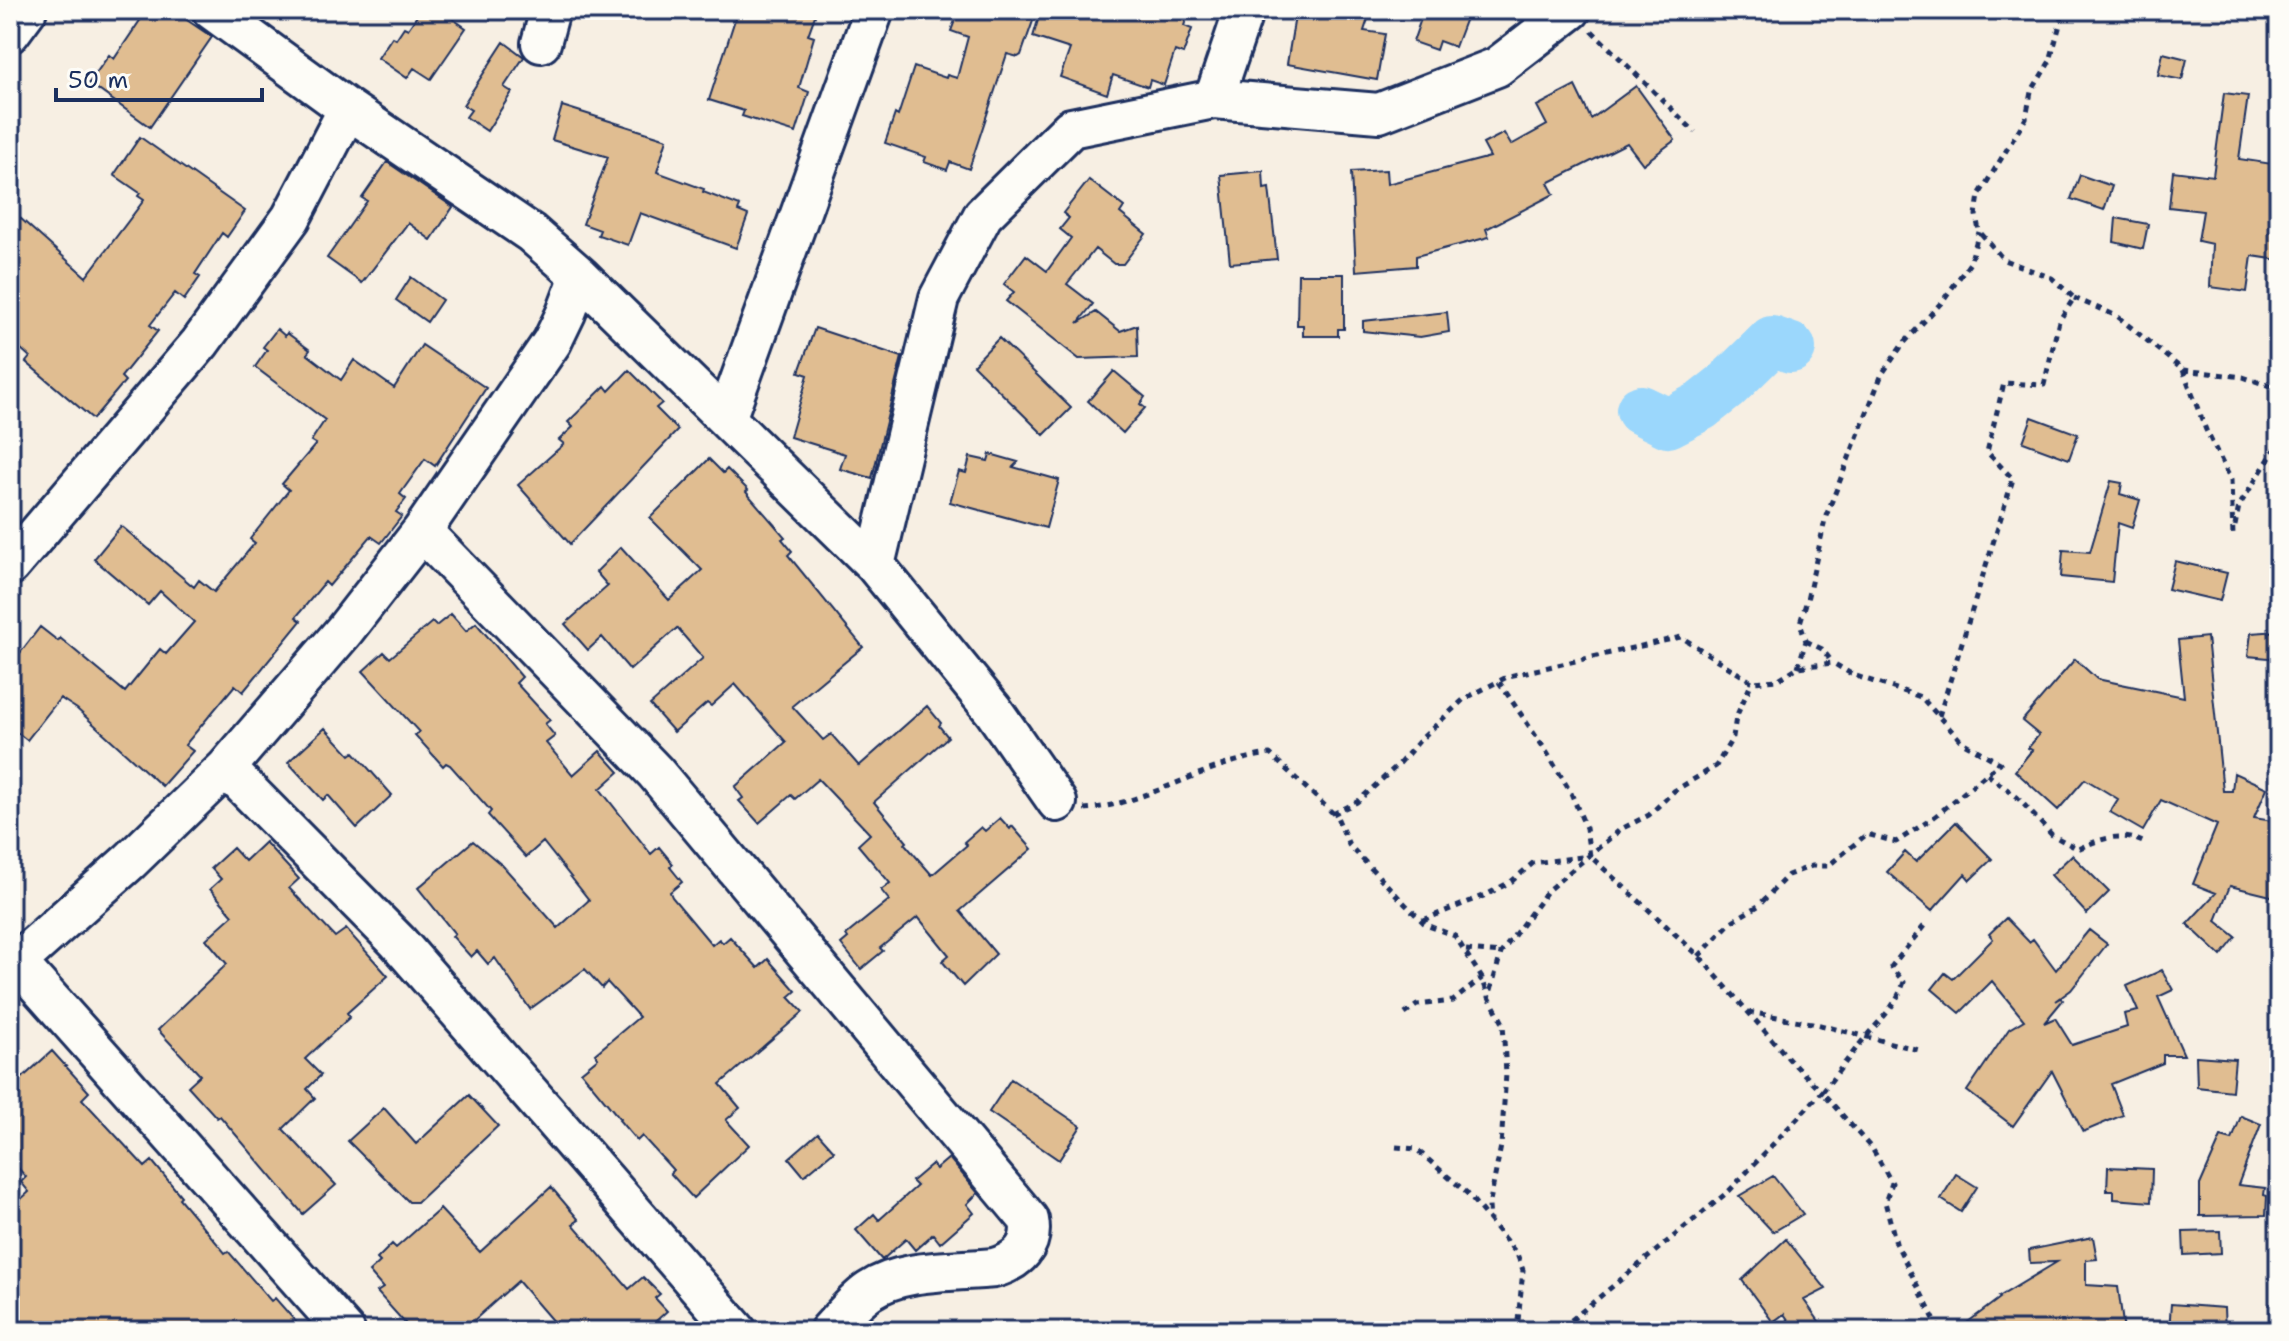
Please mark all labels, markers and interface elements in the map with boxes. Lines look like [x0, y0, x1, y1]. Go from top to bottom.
scale bar [56, 52, 262, 102]
text: 50 m [68, 64, 128, 96]

